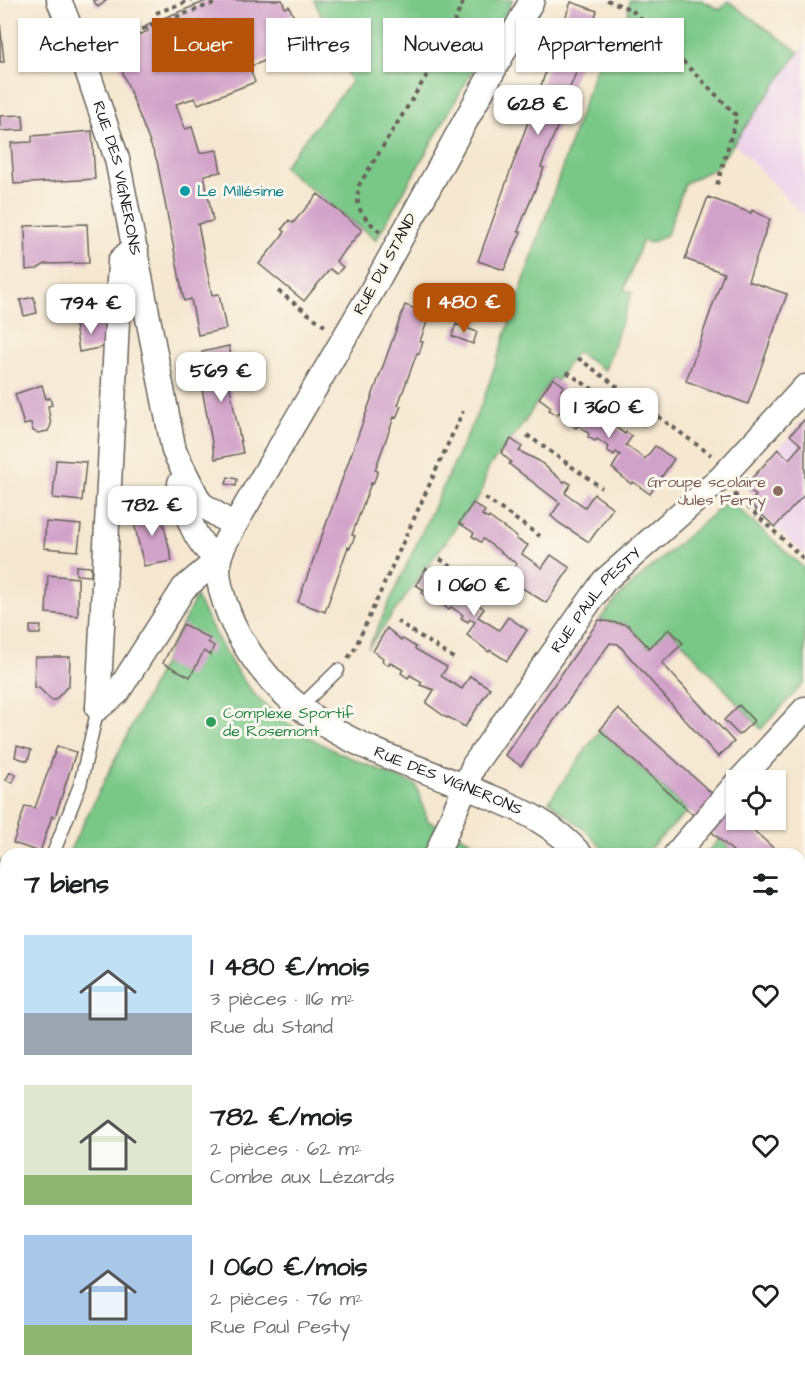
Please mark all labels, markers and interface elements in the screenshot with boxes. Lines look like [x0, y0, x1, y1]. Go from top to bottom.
chip: Acheter [18, 18, 140, 72]
chip: Louer [152, 18, 254, 72]
chip: Filtres [266, 18, 371, 72]
chip: Nouveau [383, 18, 504, 72]
chip: Appartement [516, 18, 684, 72]
pin: 628 € [496, 85, 580, 136]
text: 628 € [508, 90, 568, 118]
street label: RUE DES VIGNERONS [87, 98, 147, 257]
place label: Le Millésime [197, 180, 284, 202]
marker: Le Millésime [178, 184, 192, 198]
street label: RUE DU STAND [348, 209, 422, 319]
pin: 1 480 € [409, 283, 519, 334]
pin: 794 € [49, 284, 133, 335]
text: 1 480 € [427, 288, 501, 316]
text: 794 € [60, 289, 122, 317]
pin: 569 € [179, 352, 263, 403]
text: 569 € [190, 357, 252, 385]
pin: 1 360 € [554, 388, 664, 439]
text: 1 360 € [574, 393, 644, 421]
place label: Groupe scolaire Jules Ferry [647, 471, 766, 512]
marker: Groupe scolaire Jules Ferry [771, 484, 785, 498]
pin: 782 € [110, 486, 194, 537]
text: 782 € [122, 491, 182, 519]
street label: RUE PAUL PESTY [546, 542, 646, 657]
pin: 1 060 € [419, 566, 529, 617]
text: 1 060 € [438, 571, 510, 599]
place label: Complexe Sportif de Rosemont [223, 702, 354, 742]
marker: Complexe Sportif de Rosemont [204, 715, 218, 729]
street label: RUE DES VIGNERONS [371, 741, 526, 821]
map controls [726, 770, 786, 830]
button: locate [726, 770, 786, 830]
text: 7 biens [24, 866, 109, 902]
icon: filters [749, 868, 782, 901]
text: 1 480 €/mois [210, 949, 369, 985]
icon: home [72, 959, 144, 1031]
icon: heart [749, 979, 782, 1012]
text: 3 pièces · 116 m² [210, 985, 354, 1013]
text: Rue du Stand [210, 1013, 333, 1041]
text: 782 €/mois [210, 1099, 353, 1135]
icon: home [72, 1109, 144, 1181]
icon: heart [749, 1129, 782, 1162]
text: 2 pièces · 62 m² [210, 1135, 362, 1163]
text: Combe aux Lézards [210, 1163, 395, 1191]
text: 1 060 €/mois [210, 1249, 368, 1285]
icon: home [72, 1259, 144, 1331]
icon: heart [749, 1279, 782, 1312]
text: 2 pièces · 76 m² [210, 1285, 363, 1313]
text: Rue Paul Pesty [210, 1313, 350, 1341]

